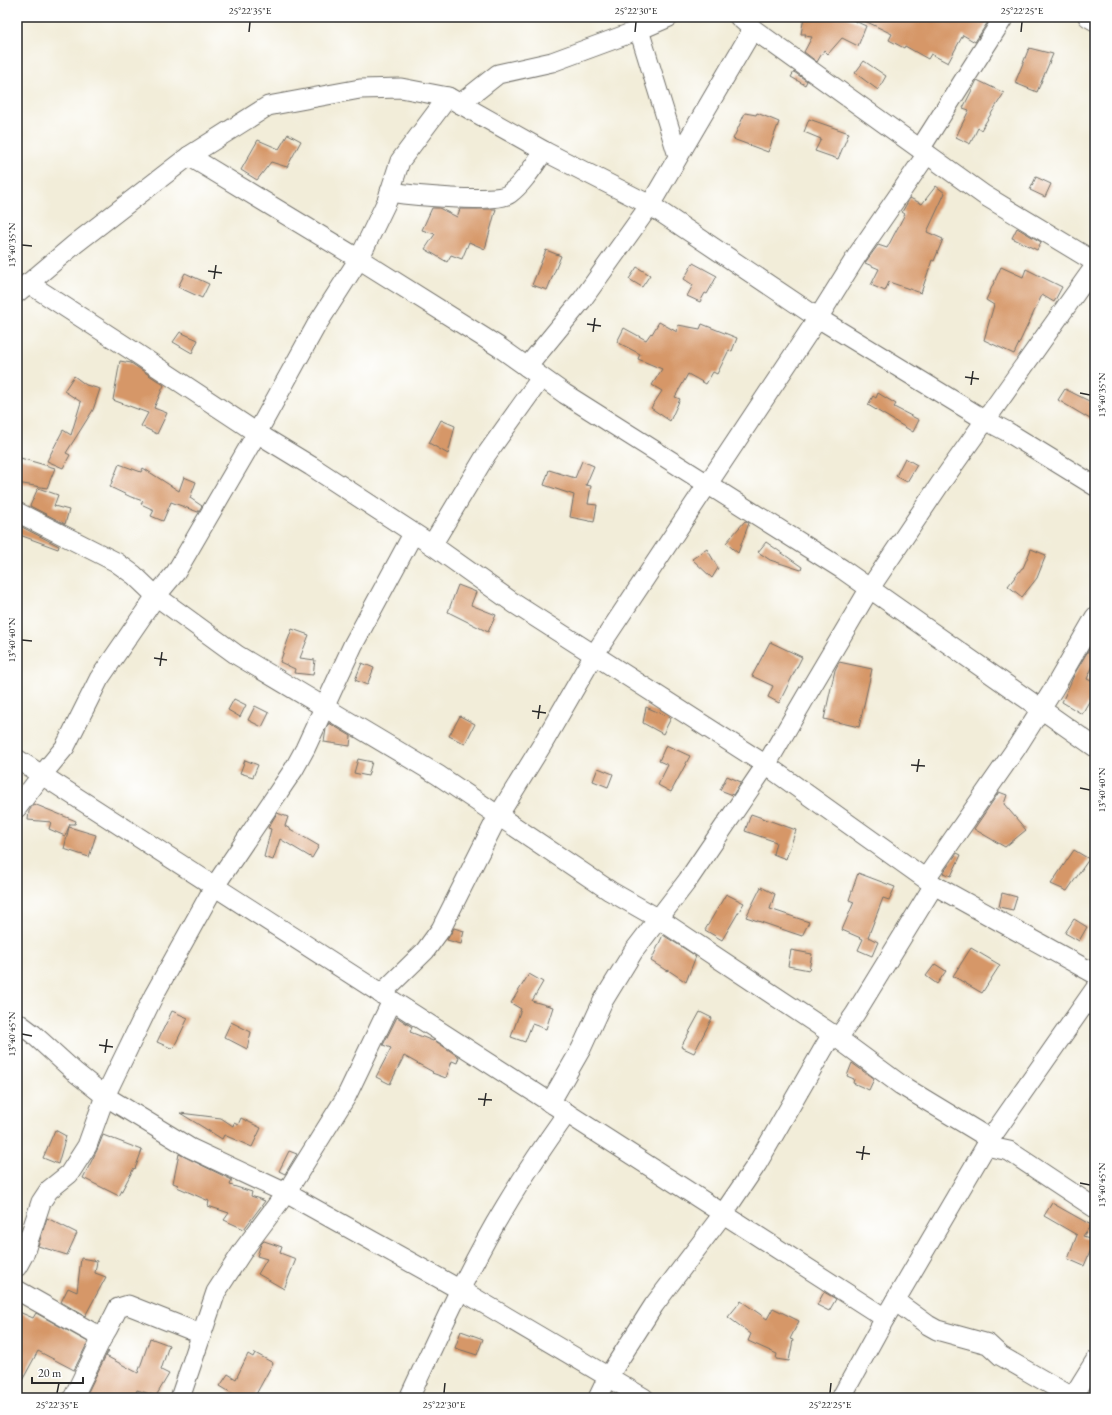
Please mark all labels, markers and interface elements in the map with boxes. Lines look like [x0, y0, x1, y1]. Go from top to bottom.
text: 25°22'35"E [229, 4, 272, 17]
text: 25°22'30"E [615, 4, 658, 17]
text: 25°22'25"E [1001, 4, 1044, 17]
text: 13°40'35"N [5, 222, 18, 267]
text: 13°40'35"N [1095, 372, 1108, 417]
text: 13°40'40"N [5, 617, 18, 662]
text: 13°40'40"N [1095, 767, 1108, 812]
text: 13°40'45"N [5, 1011, 18, 1056]
text: 13°40'45"N [1095, 1162, 1108, 1207]
scale bar [32, 1359, 83, 1385]
text: 20 m [38, 1365, 62, 1381]
text: 25°22'35"E [36, 1398, 79, 1411]
text: 25°22'30"E [423, 1398, 466, 1411]
text: 25°22'25"E [809, 1398, 852, 1411]

